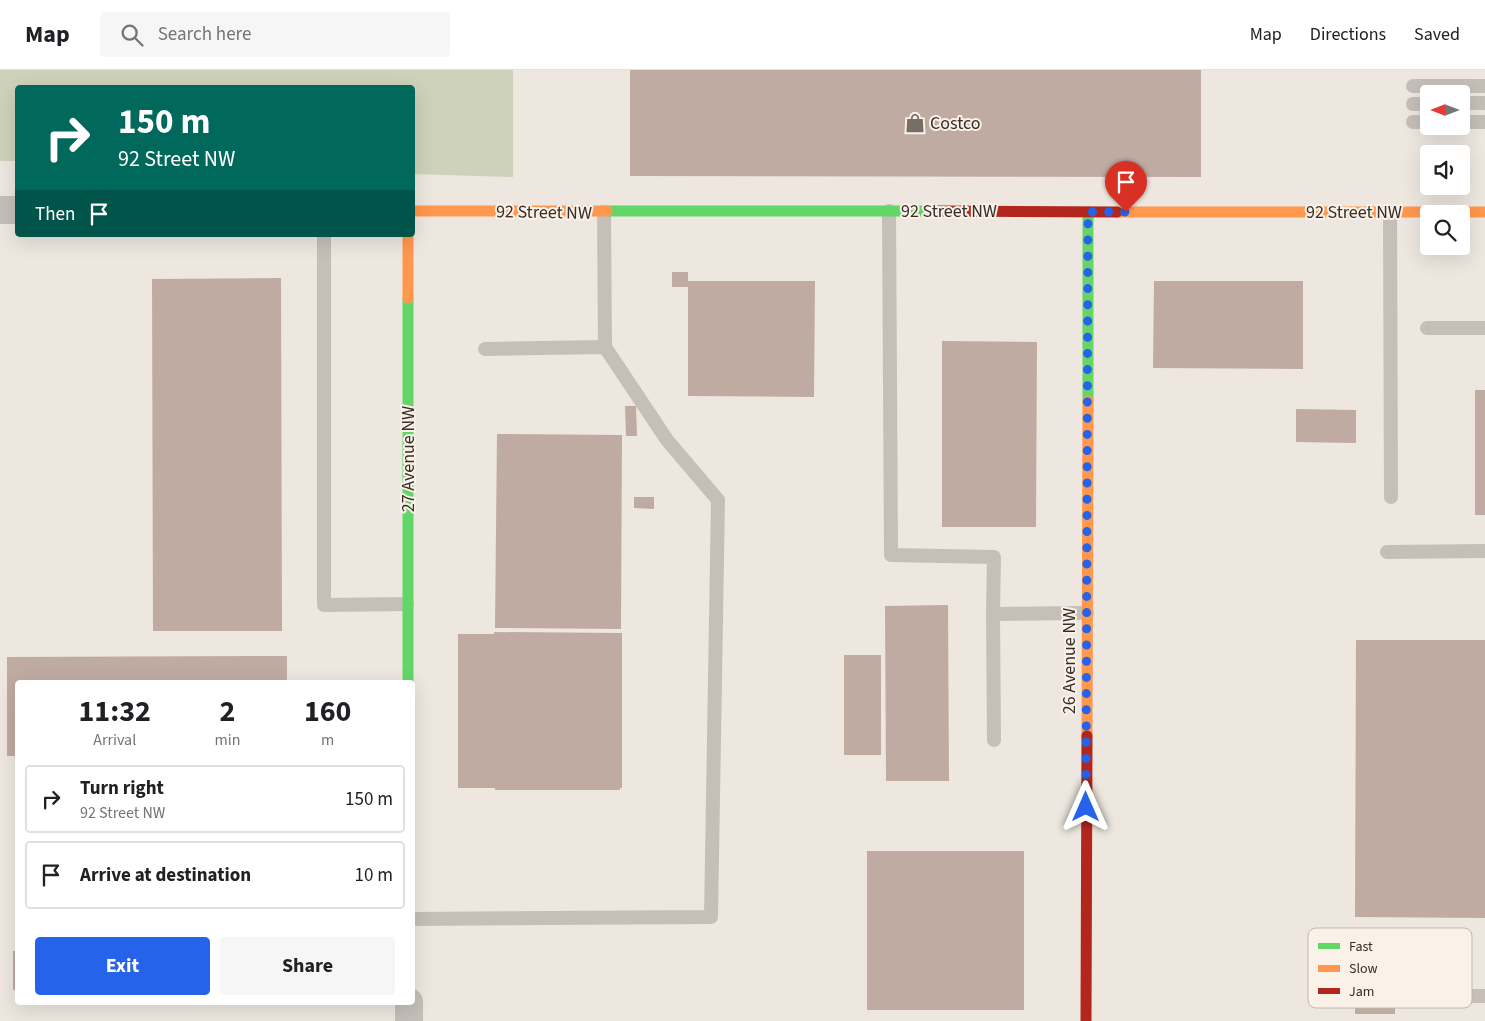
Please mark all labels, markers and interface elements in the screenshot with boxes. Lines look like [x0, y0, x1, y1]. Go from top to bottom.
search box [100, 12, 450, 57]
text: Map [25, 17, 70, 52]
icon: search [118, 21, 146, 49]
text: Search here [158, 21, 251, 48]
text: Map [1250, 22, 1282, 47]
text: Directions [1310, 22, 1386, 47]
text: Saved [1414, 22, 1460, 47]
north arrow [1420, 85, 1470, 135]
map controls [1420, 85, 1470, 255]
text: 150 m [118, 97, 210, 147]
icon: right [35, 105, 100, 170]
place label: Costco [930, 111, 981, 136]
shop icon: Costco [904, 112, 926, 134]
text: 92 Street NW [118, 143, 235, 175]
button: sound [1420, 145, 1470, 195]
pin [1105, 161, 1147, 212]
icon: arrive [1112, 168, 1140, 196]
street label: 92 Street NW [496, 199, 592, 226]
street label: 92 Street NW [901, 199, 997, 224]
icon: arrive [85, 200, 113, 228]
street label: 92 Street NW [1306, 200, 1402, 225]
text: Then [35, 201, 75, 228]
button: search [1420, 205, 1470, 255]
street label: 27 Avenue NW [396, 406, 421, 512]
street label: 26 Avenue NW [1057, 608, 1082, 714]
text: 11:32 [79, 690, 151, 733]
text: 2 [219, 690, 235, 733]
text: 160 [304, 690, 351, 733]
text: Arrival [93, 729, 136, 751]
text: min [214, 729, 240, 751]
text: m [321, 729, 334, 751]
text: Turn right [80, 775, 164, 802]
position arrow [1059, 780, 1111, 832]
icon: right [37, 785, 65, 813]
text: 150 m [345, 786, 393, 813]
text: 92 Street NW [80, 802, 165, 824]
icon: arrive [37, 861, 65, 889]
text: Arrive at destination [80, 862, 251, 889]
text: 10 m [355, 862, 393, 889]
legend [1308, 928, 1472, 1008]
button: Exit [35, 937, 210, 995]
button: Share [220, 937, 395, 995]
text: Fast [1349, 937, 1373, 957]
text: Slow [1349, 959, 1378, 979]
text: Jam [1349, 982, 1374, 1002]

